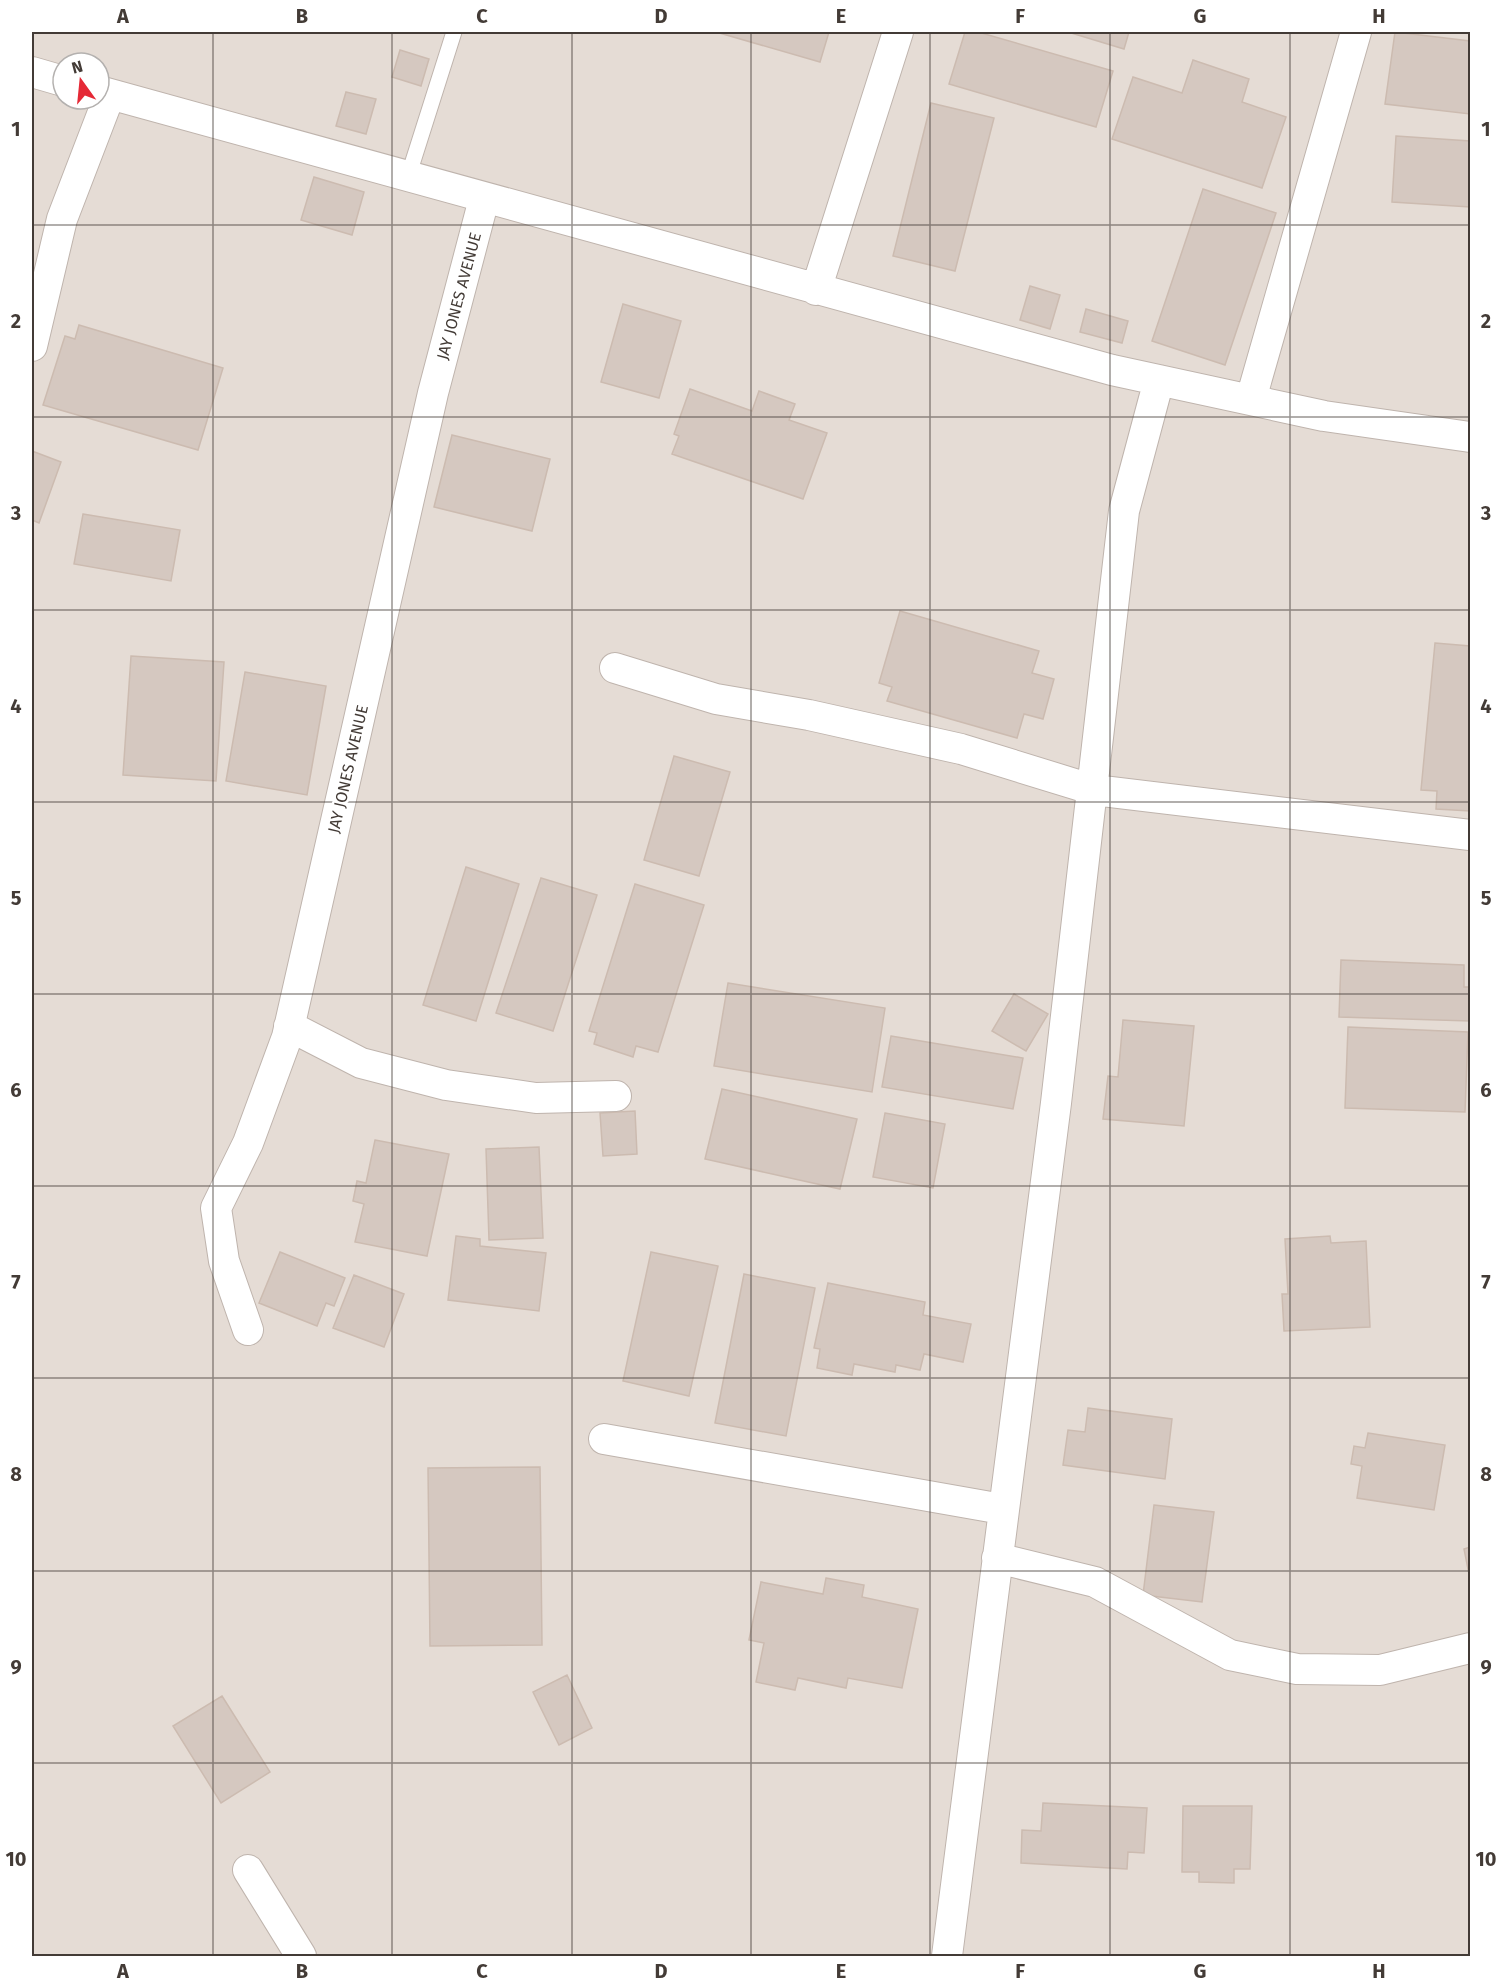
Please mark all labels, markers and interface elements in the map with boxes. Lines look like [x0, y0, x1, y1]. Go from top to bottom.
text: A [116, 4, 130, 28]
text: B [296, 4, 308, 28]
text: C [476, 4, 488, 28]
text: D [654, 4, 668, 28]
text: E [836, 4, 846, 28]
text: F [1015, 4, 1025, 28]
text: G [1194, 4, 1206, 28]
text: H [1372, 4, 1386, 28]
north arrow [51, 51, 111, 111]
text: N [70, 56, 85, 78]
text: 1 [11, 117, 21, 141]
text: 1 [1481, 117, 1491, 141]
street label: JAY JONES AVENUE [433, 230, 485, 362]
text: 2 [11, 309, 21, 333]
text: 2 [1481, 309, 1491, 333]
text: 3 [10, 501, 21, 525]
text: 3 [1480, 501, 1491, 525]
text: 4 [10, 694, 22, 718]
text: 4 [1480, 694, 1492, 718]
street label: JAY JONES AVENUE [324, 703, 372, 835]
text: 5 [11, 886, 22, 910]
text: 5 [1481, 886, 1492, 910]
text: 6 [10, 1078, 22, 1102]
text: 6 [1480, 1078, 1492, 1102]
text: 7 [11, 1270, 21, 1294]
text: 7 [1481, 1270, 1491, 1294]
text: 8 [10, 1462, 22, 1486]
text: 8 [1480, 1462, 1492, 1486]
text: 9 [10, 1655, 22, 1679]
text: 9 [1480, 1655, 1492, 1679]
text: 10 [6, 1847, 26, 1871]
text: 10 [1476, 1847, 1496, 1871]
text: A [116, 1959, 130, 1983]
text: B [296, 1959, 308, 1983]
text: C [476, 1959, 488, 1983]
text: D [654, 1959, 668, 1983]
text: E [836, 1959, 846, 1983]
text: F [1015, 1959, 1025, 1983]
text: G [1194, 1959, 1206, 1983]
text: H [1372, 1959, 1386, 1983]

